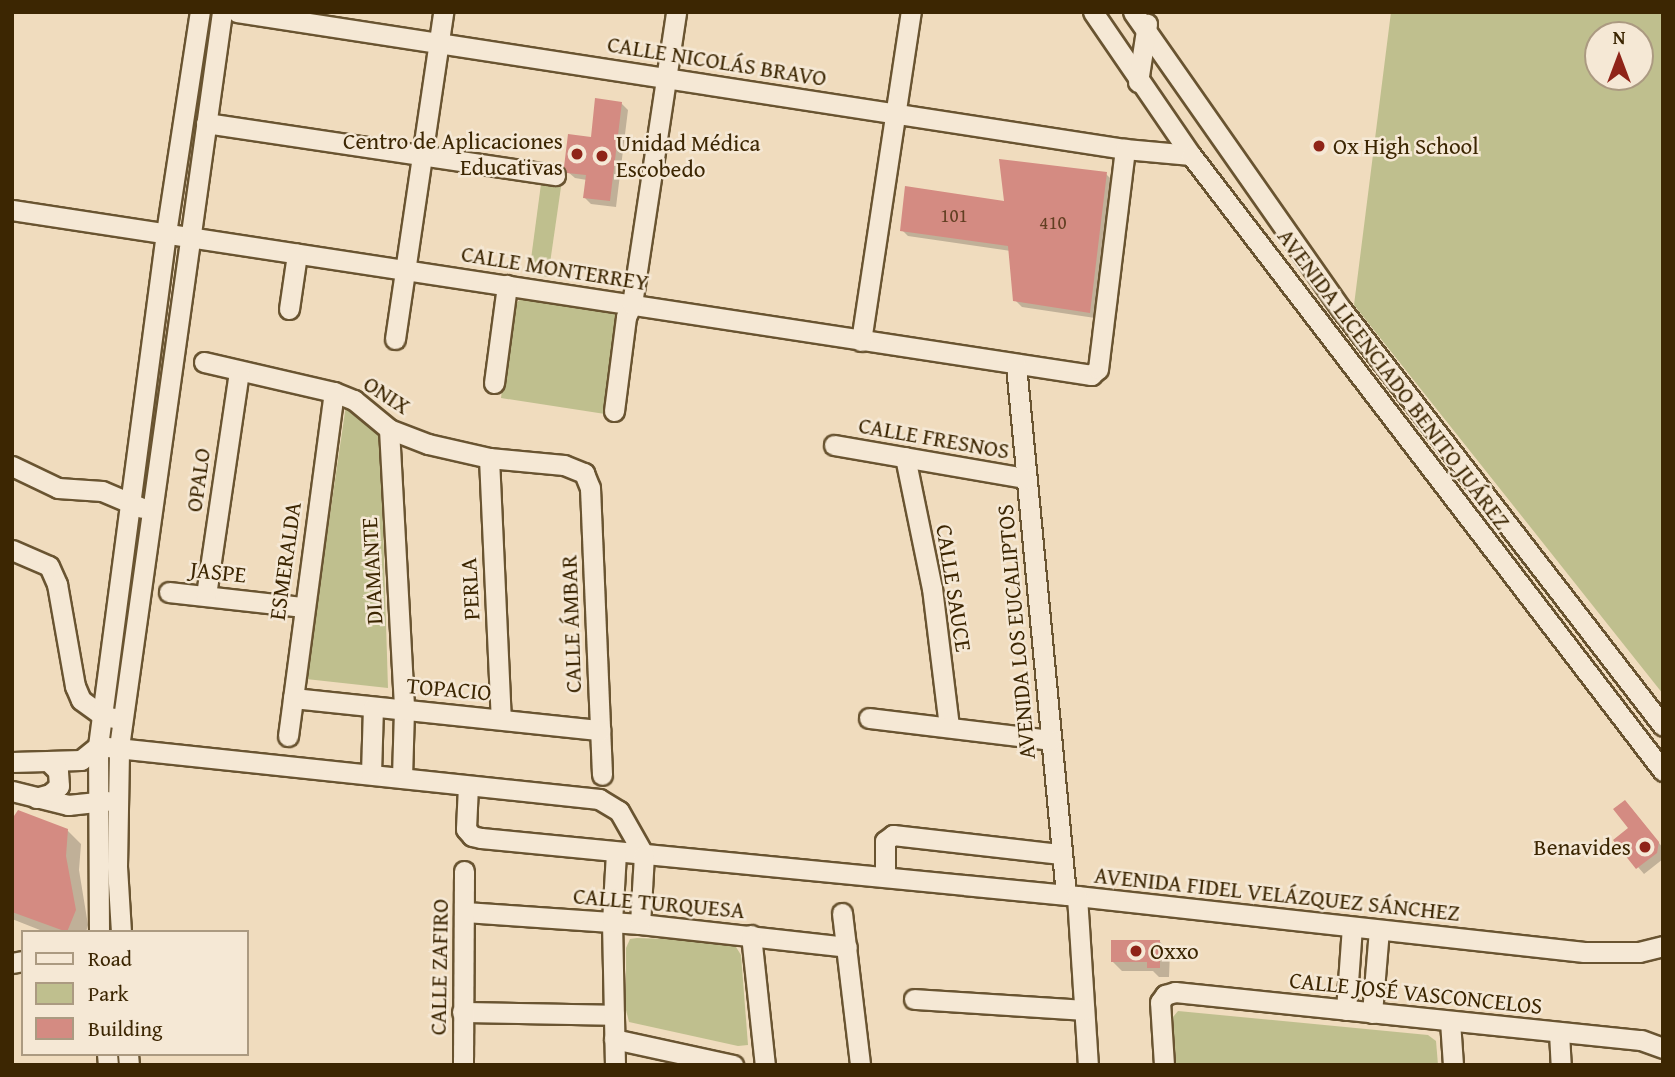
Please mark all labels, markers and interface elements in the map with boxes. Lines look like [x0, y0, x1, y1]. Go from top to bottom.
north arrow [1584, 21, 1654, 91]
text: N [1613, 23, 1625, 51]
street label: CALLE NICOLÁS BRAVO [605, 30, 829, 92]
place label: Centro de Aplicaciones Educativas [343, 127, 563, 181]
place label: Unidad Médica Escobedo [616, 129, 760, 183]
place label: Ox High School [1333, 132, 1479, 160]
marker: Ox High School [1311, 138, 1327, 154]
marker: Centro de Aplicaciones Educativas [569, 146, 585, 162]
marker: Unidad Médica Escobedo [594, 148, 610, 164]
house number: 101 [940, 205, 968, 227]
house number: 410 [1039, 212, 1067, 234]
street label: AVENIDA LICENCIADO BENITO JUÁREZ [1272, 223, 1516, 535]
street label: CALLE MONTERREY [459, 240, 651, 296]
street label: ONIX [358, 370, 416, 420]
street label: CALLE FRESNOS [857, 411, 1011, 465]
street label: OPALO [180, 446, 216, 514]
street label: ESMERALDA [263, 500, 307, 622]
street label: AVENIDA LOS EUCALIPTOS [991, 503, 1041, 761]
street label: DIAMANTE [355, 517, 389, 625]
street label: CALLE SAUCE [930, 522, 978, 654]
street label: JASPE [189, 555, 247, 589]
street label: CALLE ÁMBAR [555, 555, 587, 693]
street label: PERLA [455, 557, 485, 621]
street label: TOPACIO [405, 672, 493, 706]
place label: Benavides [1534, 833, 1631, 861]
marker: Benavides [1637, 839, 1653, 855]
street label: AVENIDA FIDEL VELÁZQUEZ SÁNCHEZ [1093, 861, 1461, 927]
street label: CALLE TURQUESA [572, 882, 746, 924]
street label: CALLE ZAFIRO [424, 898, 454, 1036]
legend [21, 930, 248, 1056]
place label: Oxxo [1150, 937, 1199, 965]
text: Road [88, 943, 132, 974]
marker: Oxxo [1128, 943, 1144, 959]
street label: CALLE JOSÉ VASCONCELOS [1288, 966, 1544, 1020]
text: Park [88, 978, 129, 1009]
text: Building [88, 1013, 162, 1044]

